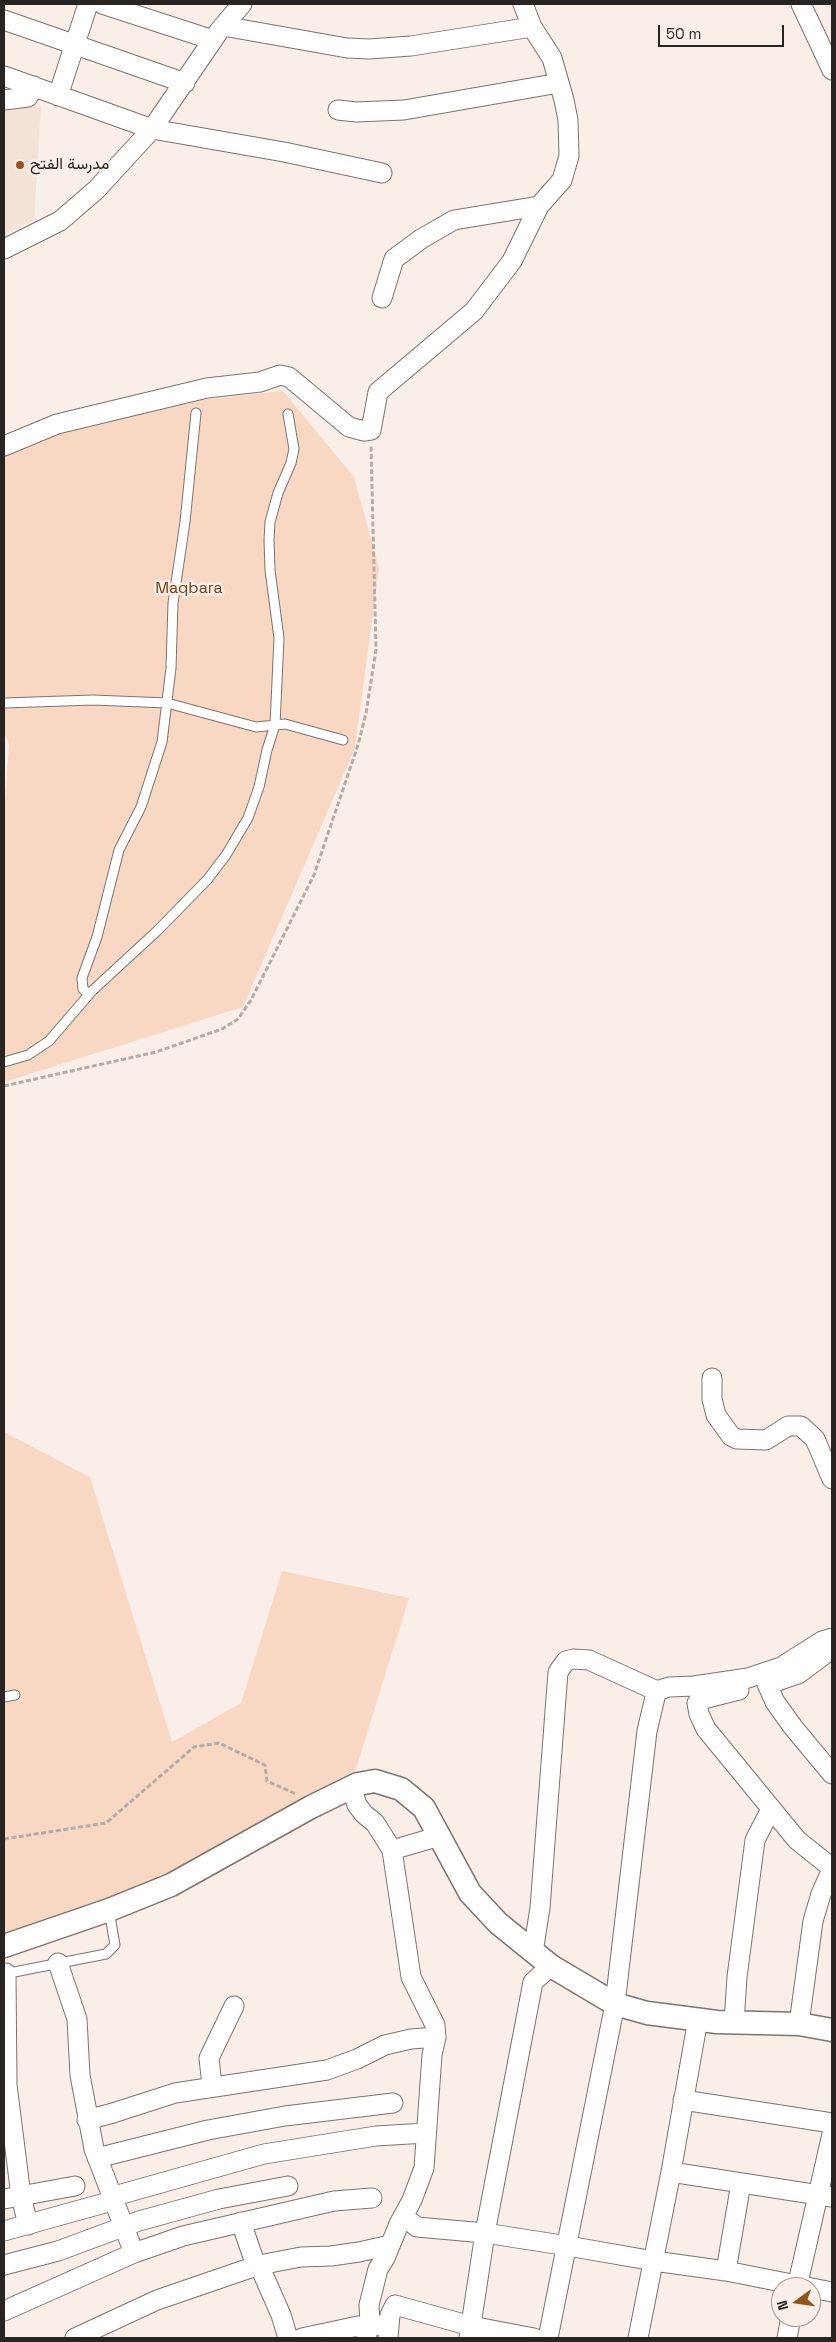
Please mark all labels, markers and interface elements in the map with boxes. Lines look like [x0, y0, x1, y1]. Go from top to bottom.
scale bar [661, 15, 787, 47]
text: 50 m [666, 24, 701, 43]
place label: مدرسة الفتح [30, 155, 109, 175]
marker: مدرسة الفتح [14, 159, 26, 171]
park label: Maqbara [155, 579, 223, 599]
north arrow [771, 2277, 821, 2327]
text: N [773, 2299, 792, 2312]

